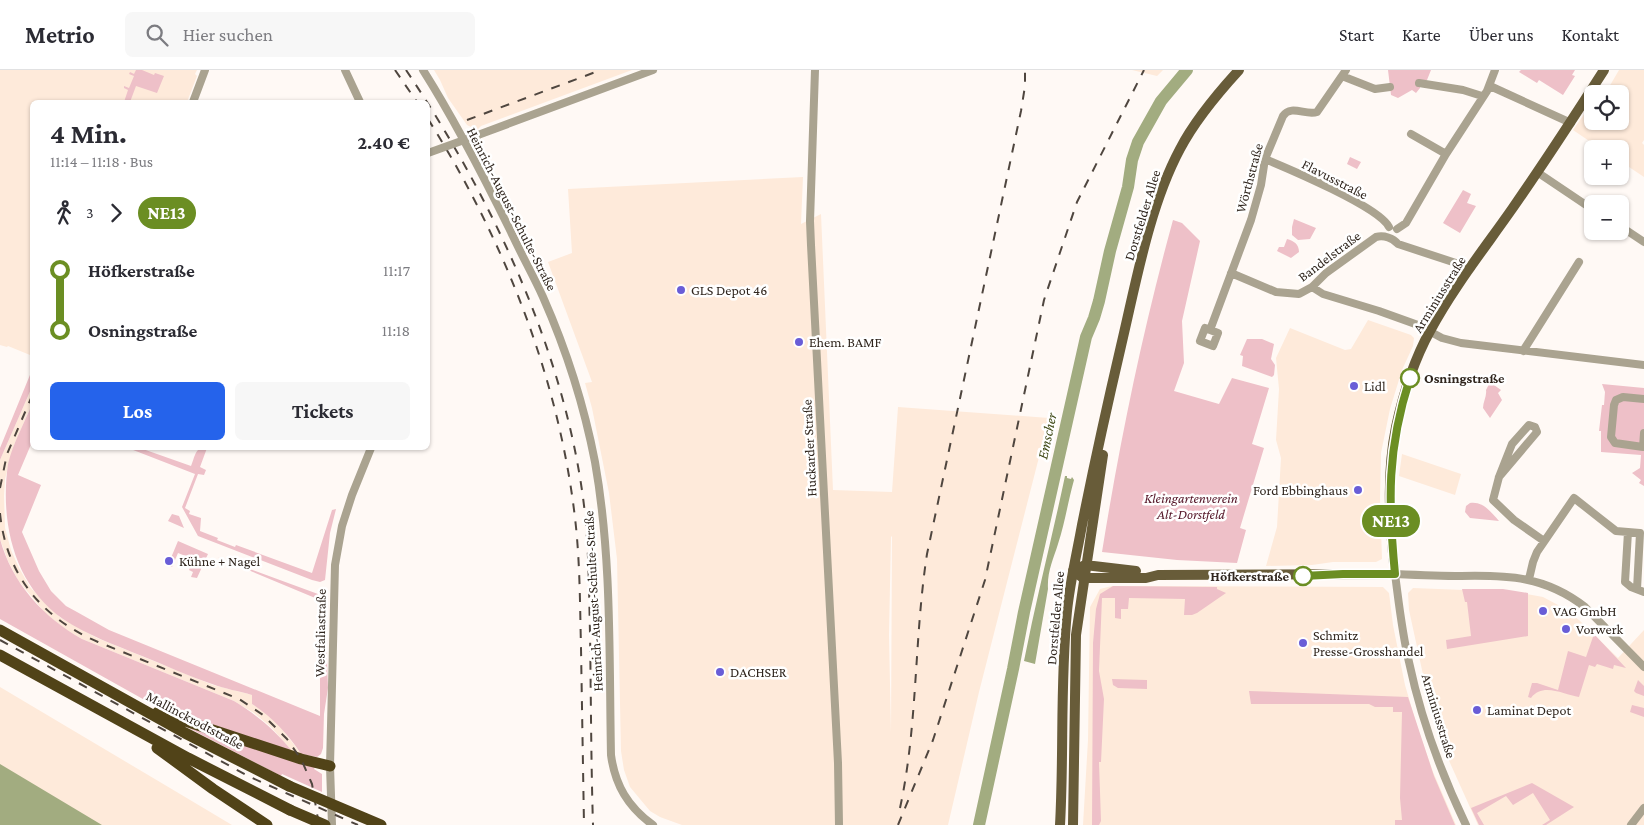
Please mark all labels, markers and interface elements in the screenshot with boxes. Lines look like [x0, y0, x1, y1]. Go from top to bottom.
search box [125, 12, 475, 57]
text: Metrio [25, 21, 95, 48]
icon: search [143, 21, 171, 49]
text: Hier suchen [183, 24, 273, 45]
text: Start [1339, 25, 1374, 45]
text: Karte [1402, 25, 1441, 45]
text: Über uns [1469, 25, 1534, 45]
text: Kontakt [1562, 25, 1619, 45]
map controls [1584, 85, 1629, 240]
button: locate [1584, 85, 1629, 130]
text: 4 Min. [50, 118, 127, 149]
street label: Heinrich-August-Schulte-Straße [464, 125, 560, 293]
text: 2.40 € [357, 132, 410, 153]
button: + [1584, 140, 1629, 185]
street label: Wörthstraße [1232, 141, 1266, 215]
text: 11:14 – 11:18 · Bus [50, 153, 153, 170]
street label: Flavusstraße [1299, 156, 1371, 202]
street label: Dorstfelder Allee [1121, 168, 1163, 262]
button: − [1584, 195, 1629, 240]
icon: walk [50, 199, 78, 227]
icon: forward [102, 199, 130, 227]
text: NE13 [148, 203, 186, 223]
text: 3 [86, 204, 94, 221]
street label: Bandelstraße [1295, 227, 1363, 285]
street label: Arminiusstraße [1409, 253, 1469, 335]
text: Höfkerstraße [88, 260, 195, 281]
text: 11:17 [383, 262, 410, 279]
place label: GLS Depot 46 [691, 282, 767, 298]
marker: GLS Depot 46 [675, 284, 687, 296]
text: Osningstraße [88, 320, 197, 341]
text: 11:18 [382, 322, 410, 339]
place label: Ehem. BAMF [809, 334, 882, 350]
marker: Ehem. BAMF [793, 336, 805, 348]
marker: Osningstraße [1400, 368, 1420, 388]
place label: Osningstraße [1424, 370, 1505, 386]
place label: Lidl [1364, 378, 1386, 394]
marker: Lidl [1348, 380, 1360, 392]
button: Los [50, 382, 225, 440]
button: Tickets [235, 382, 410, 440]
street label: Huckarder Straße [798, 399, 820, 497]
water label: Emscher [1034, 411, 1060, 461]
place label: Ford Ebbinghaus [1253, 482, 1348, 498]
marker: Ford Ebbinghaus [1352, 484, 1364, 496]
park label: Kleingartenverein Alt-Dorstfeld [1144, 490, 1238, 522]
line badge: NE13 [1356, 505, 1426, 537]
street label: Heinrich-August-Schulte-Straße [580, 510, 606, 692]
text: NE13 [1372, 511, 1410, 531]
place label: Kühne + Nagel [179, 553, 261, 569]
marker: Kühne + Nagel [163, 555, 175, 567]
marker: Höfkerstraße [1293, 566, 1313, 586]
place label: Höfkerstraße [1210, 568, 1289, 584]
street label: Dorstfelder Allee [1043, 571, 1067, 665]
street label: Westfaliastraße [311, 589, 329, 677]
place label: VAG GmbH [1553, 603, 1616, 619]
marker: VAG GmbH [1537, 605, 1549, 617]
place label: Vorwerk [1576, 621, 1624, 637]
marker: Vorwerk [1560, 623, 1572, 635]
place label: Schmitz Presse-Grosshandel [1313, 627, 1424, 659]
marker: Schmitz Presse-Grosshandel [1297, 637, 1309, 649]
place label: DACHSER [730, 664, 787, 680]
marker: DACHSER [714, 666, 726, 678]
street label: Arminiusstraße [1419, 672, 1459, 760]
street label: Mallinckrodtstraße [144, 688, 246, 752]
place label: Laminat Depot [1487, 702, 1571, 718]
marker: Laminat Depot [1471, 704, 1483, 716]

